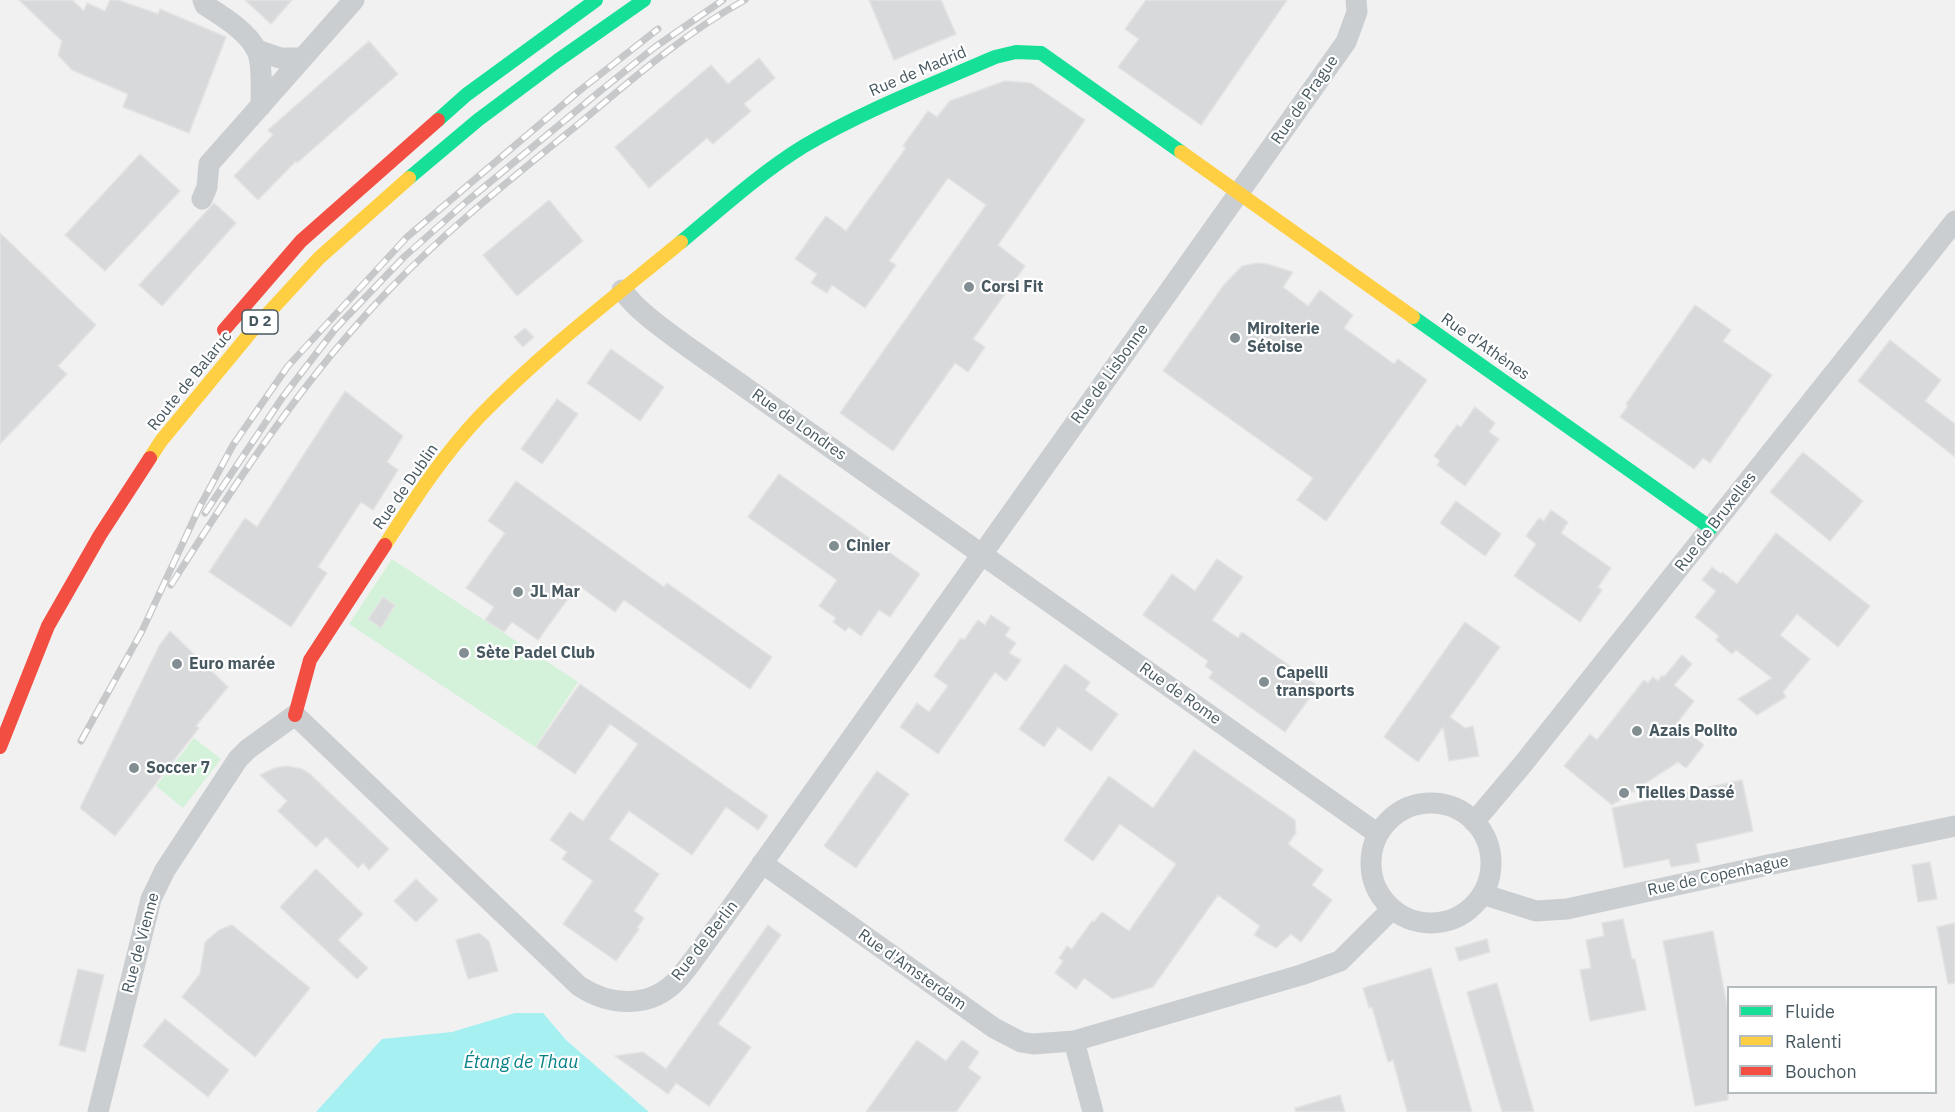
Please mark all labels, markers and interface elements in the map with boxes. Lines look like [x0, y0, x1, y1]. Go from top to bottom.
street label: Rue de Madrid [867, 43, 969, 101]
street label: Rue de Prague [1267, 52, 1343, 148]
place label: Corsi Fit [981, 277, 1043, 297]
marker: Corsi Fit [962, 280, 976, 294]
street label: Rue d'Athènes [1437, 309, 1533, 385]
road number: D 2 [242, 310, 278, 334]
place label: Miroiterie Sétoise [1247, 319, 1320, 357]
street label: Rue de Lisbonne [1067, 320, 1153, 428]
street label: Route de Balaruc [144, 327, 236, 435]
marker: Miroiterie Sétoise [1228, 331, 1242, 345]
street label: Rue de Londres [748, 385, 850, 465]
street label: Rue de Dublin [369, 440, 443, 534]
street label: Rue de Bruxelles [1671, 468, 1761, 576]
place label: Cinier [846, 536, 891, 556]
marker: Cinier [827, 539, 841, 553]
place label: JL Mar [530, 582, 580, 602]
marker: JL Mar [511, 585, 525, 599]
place label: Sète Padel Club [476, 643, 595, 663]
marker: Sète Padel Club [457, 646, 471, 660]
place label: Euro marée [189, 654, 275, 674]
marker: Euro marée [170, 657, 184, 671]
street label: Rue de Rome [1135, 659, 1225, 729]
place label: Capelli transports [1276, 663, 1355, 701]
marker: Capelli transports [1257, 675, 1271, 689]
place label: Azais Polito [1649, 721, 1738, 741]
marker: Azais Polito [1630, 724, 1644, 738]
place label: Soccer 7 [146, 758, 210, 778]
marker: Soccer 7 [127, 761, 141, 775]
place label: Tielles Dassé [1636, 783, 1735, 803]
marker: Tielles Dassé [1617, 786, 1631, 800]
street label: Rue de Copenhague [1646, 852, 1790, 900]
street label: Rue de Vienne [118, 891, 164, 995]
street label: Rue de Berlin [668, 897, 742, 985]
street label: Rue d'Amsterdam [854, 925, 970, 1015]
legend [1727, 986, 1937, 1094]
text: Fluide [1785, 1000, 1835, 1023]
text: Ralenti [1785, 1030, 1842, 1053]
water label: Étang de Thau [464, 1052, 578, 1074]
text: Bouchon [1785, 1060, 1857, 1083]

